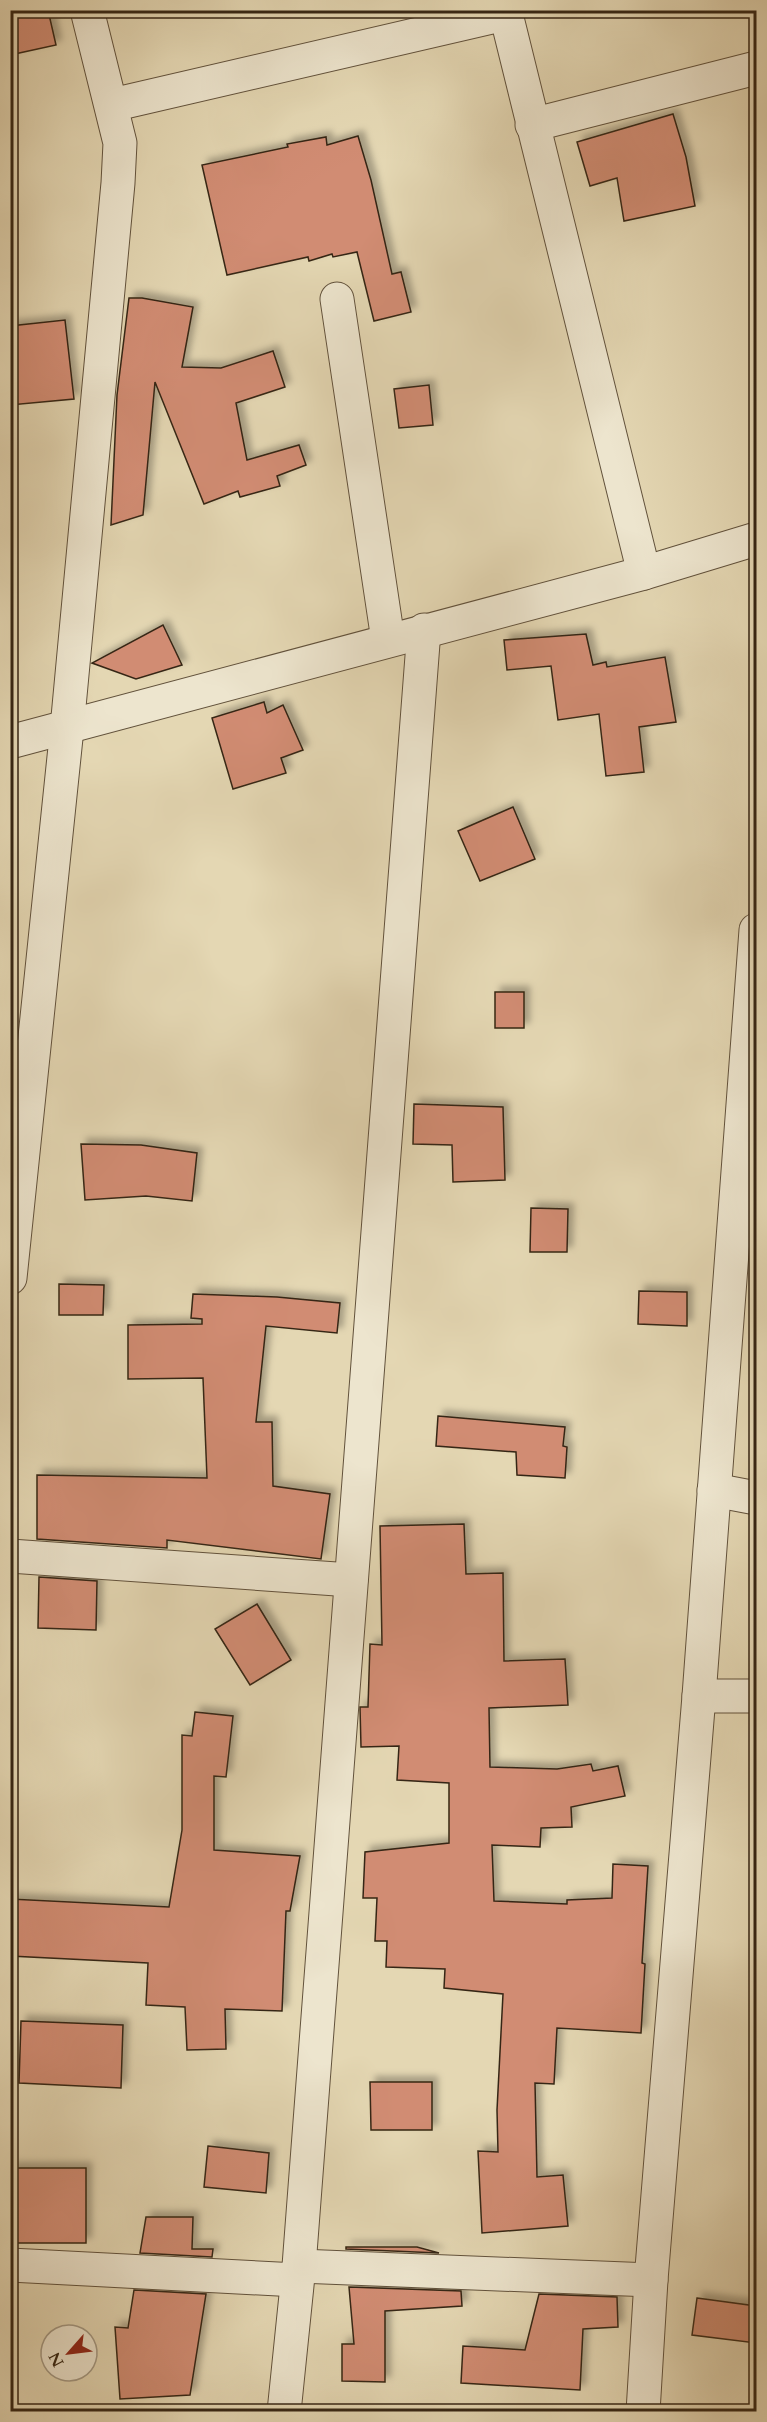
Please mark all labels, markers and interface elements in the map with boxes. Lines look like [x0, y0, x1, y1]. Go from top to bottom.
north arrow [39, 2323, 99, 2383]
text: N [44, 2348, 70, 2371]

